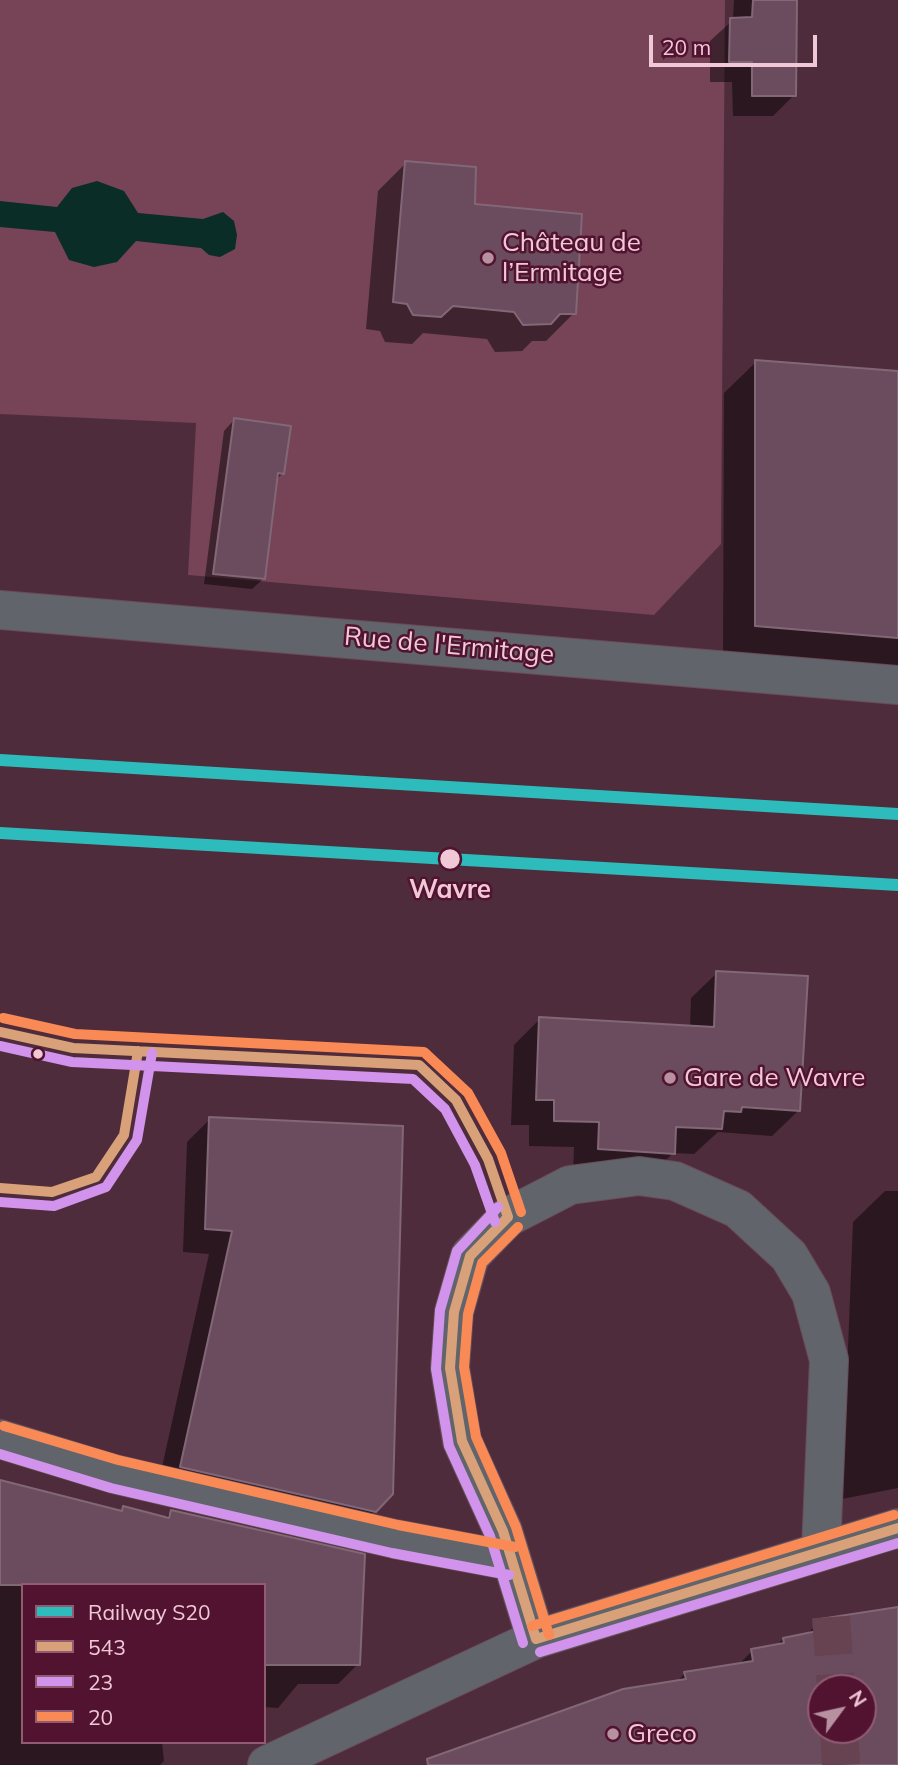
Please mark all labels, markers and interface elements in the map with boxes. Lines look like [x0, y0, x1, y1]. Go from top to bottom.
scale bar [653, 21, 821, 65]
text: 20 m [662, 34, 711, 60]
place label: Château de l’Ermitage [502, 227, 641, 288]
marker: Château de l’Ermitage [480, 250, 496, 266]
street label: Rue de l'Ermitage [343, 621, 555, 671]
marker: Wavre [438, 847, 462, 871]
place label: Wavre [409, 874, 491, 906]
unlabelled marker [31, 1047, 45, 1061]
place label: Gare de Wavre [684, 1062, 865, 1094]
marker: Gare de Wavre [662, 1070, 678, 1086]
legend [21, 1583, 266, 1744]
text: Railway S20 [88, 1599, 211, 1625]
text: 543 [88, 1634, 126, 1660]
text: 23 [88, 1669, 113, 1695]
north arrow [807, 1674, 877, 1744]
text: N [844, 1686, 872, 1711]
text: 20 [88, 1704, 113, 1730]
place label: Greco [627, 1718, 697, 1750]
marker: Greco [605, 1726, 621, 1742]

